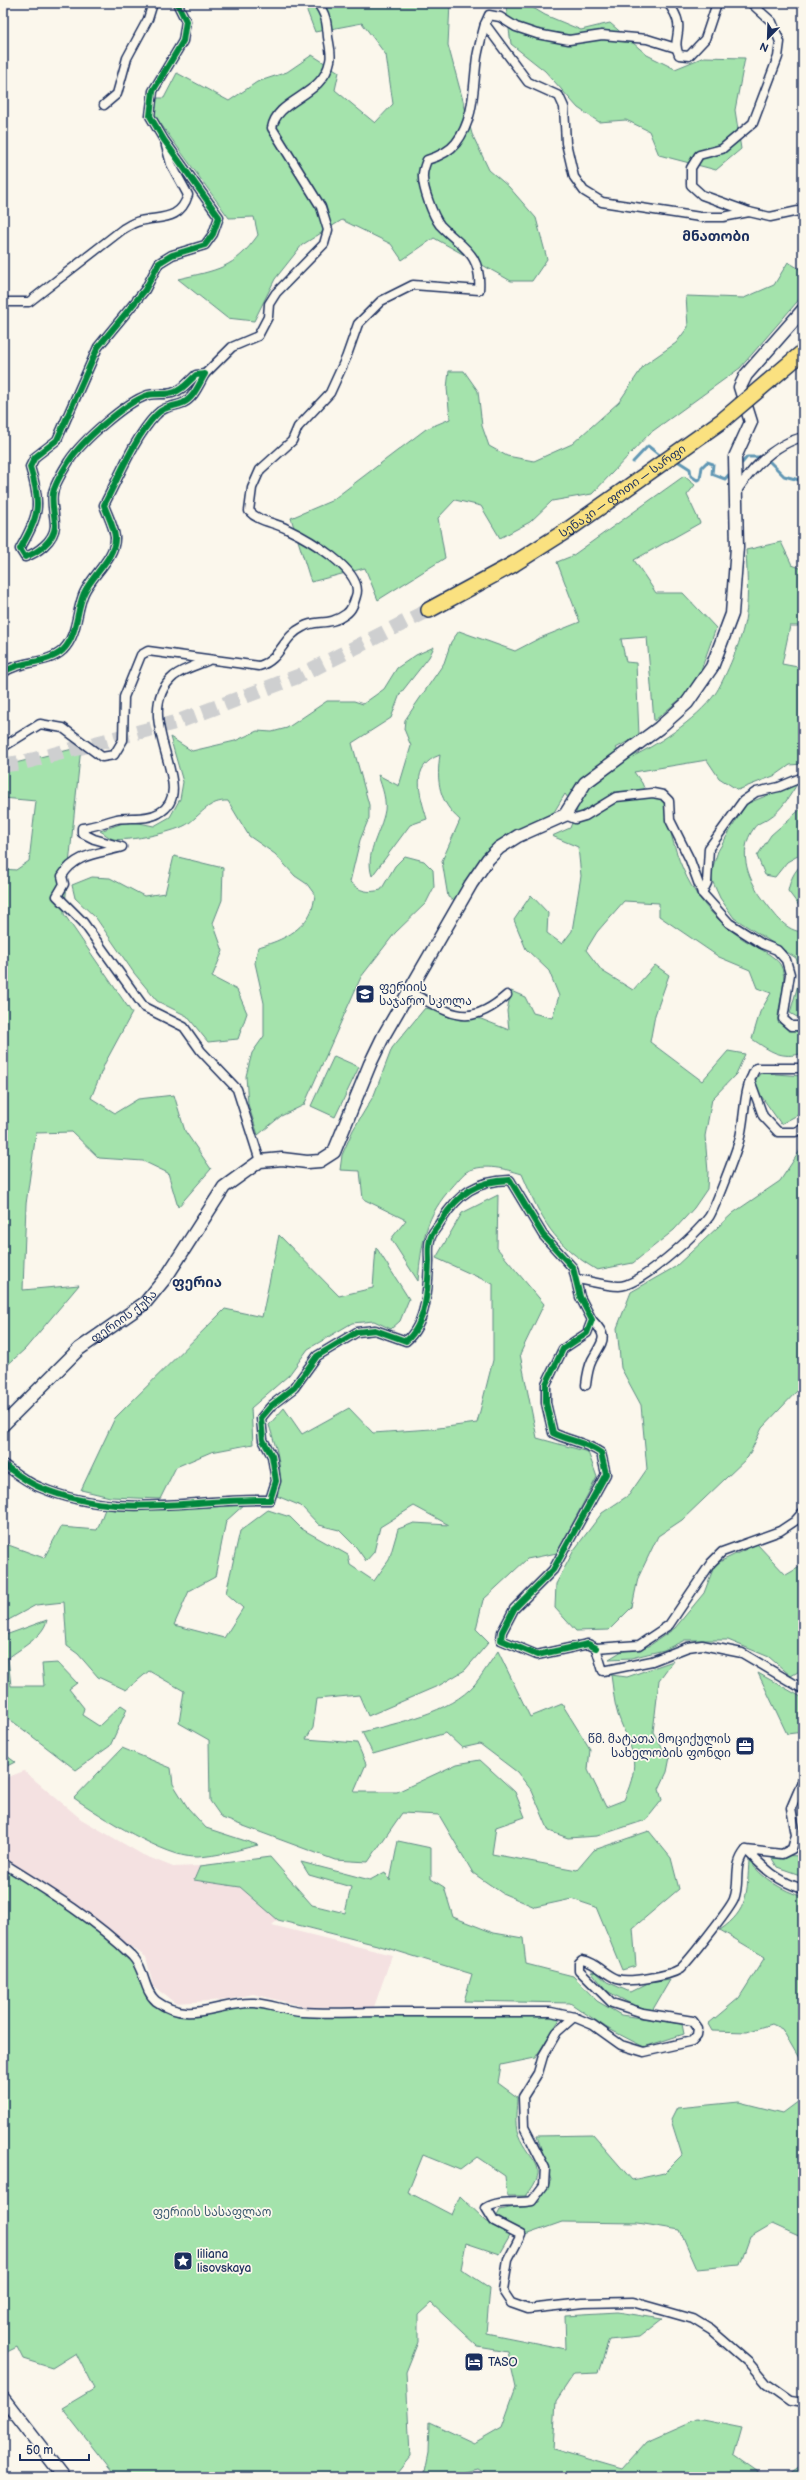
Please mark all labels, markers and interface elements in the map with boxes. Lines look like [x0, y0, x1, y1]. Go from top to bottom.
north arrow [748, 18, 788, 58]
text: N [758, 39, 771, 54]
district label: მნათობი [682, 228, 750, 245]
street label: სენაკი — ფოთი — სარფი [556, 441, 689, 541]
place label: ფერიის საჯარო სკოლა [379, 980, 472, 1009]
school or university icon: ფერიის საჯარო სკოლა [354, 983, 376, 1005]
district label: ფერია [172, 1274, 222, 1291]
street label: ფერიის ქუჩა [88, 1287, 160, 1346]
place label: წმ. მატათა მოციქულის სახელობის ფონდი [588, 1732, 731, 1761]
office icon: წმ. მატათა მოციქულის სახელობის ფონდი [734, 1735, 756, 1757]
park label: ფერიის სასაფლაო [153, 2205, 271, 2220]
place label: liliana lisovskaya [197, 2247, 251, 2276]
place icon: liliana lisovskaya [172, 2250, 194, 2272]
hotel icon: TASO [463, 2351, 485, 2373]
place label: TASO [488, 2355, 518, 2370]
scale bar [20, 2436, 89, 2462]
text: 50 m [26, 2443, 53, 2458]

